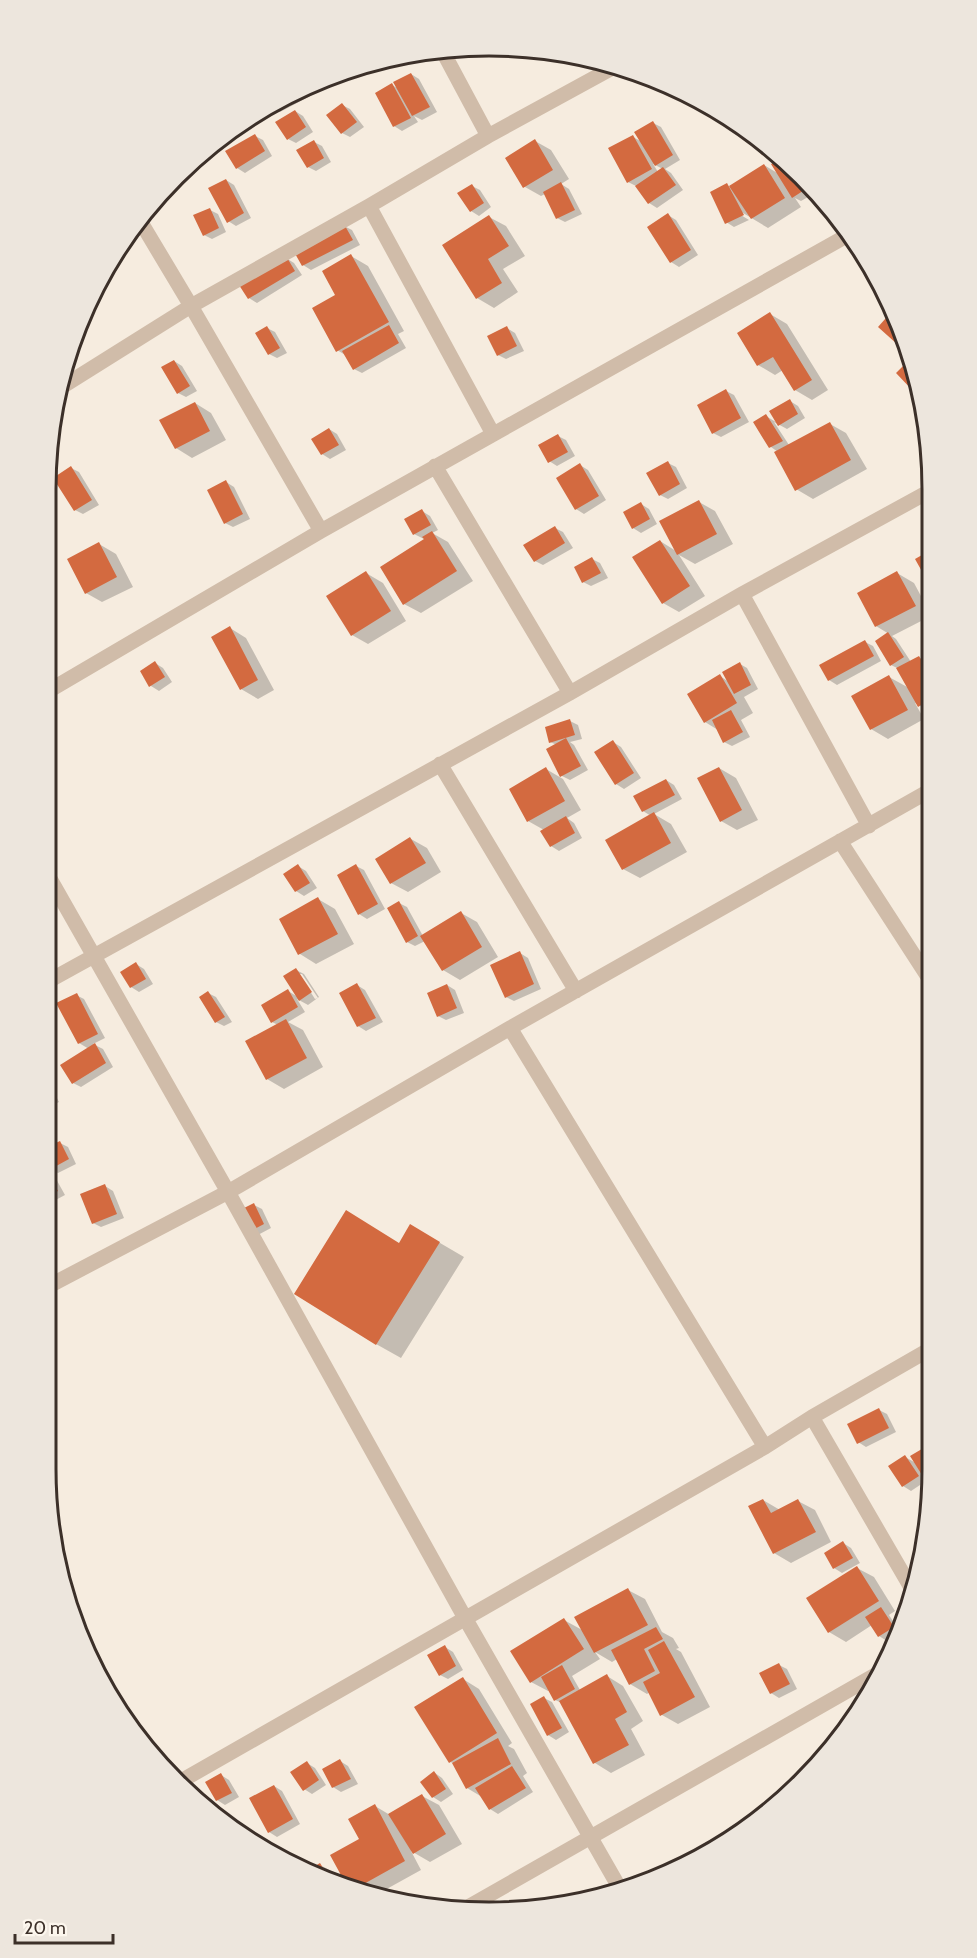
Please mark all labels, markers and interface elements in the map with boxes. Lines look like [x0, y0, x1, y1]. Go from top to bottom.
scale bar [15, 1907, 112, 1945]
text: 20 m [24, 1917, 66, 1939]

